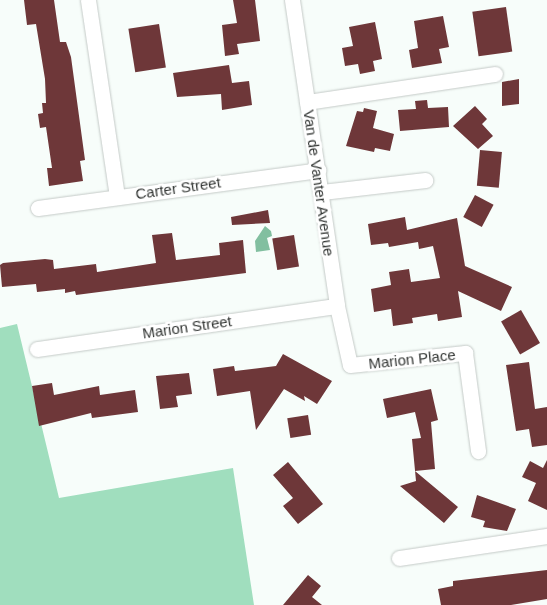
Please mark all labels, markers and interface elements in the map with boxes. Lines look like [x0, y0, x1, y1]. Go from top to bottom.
street label: Van de Vanter Avenue [300, 108, 338, 258]
street label: Carter Street [134, 173, 222, 203]
street label: Marion Street [141, 312, 233, 342]
street label: Marion Place [368, 345, 456, 373]

